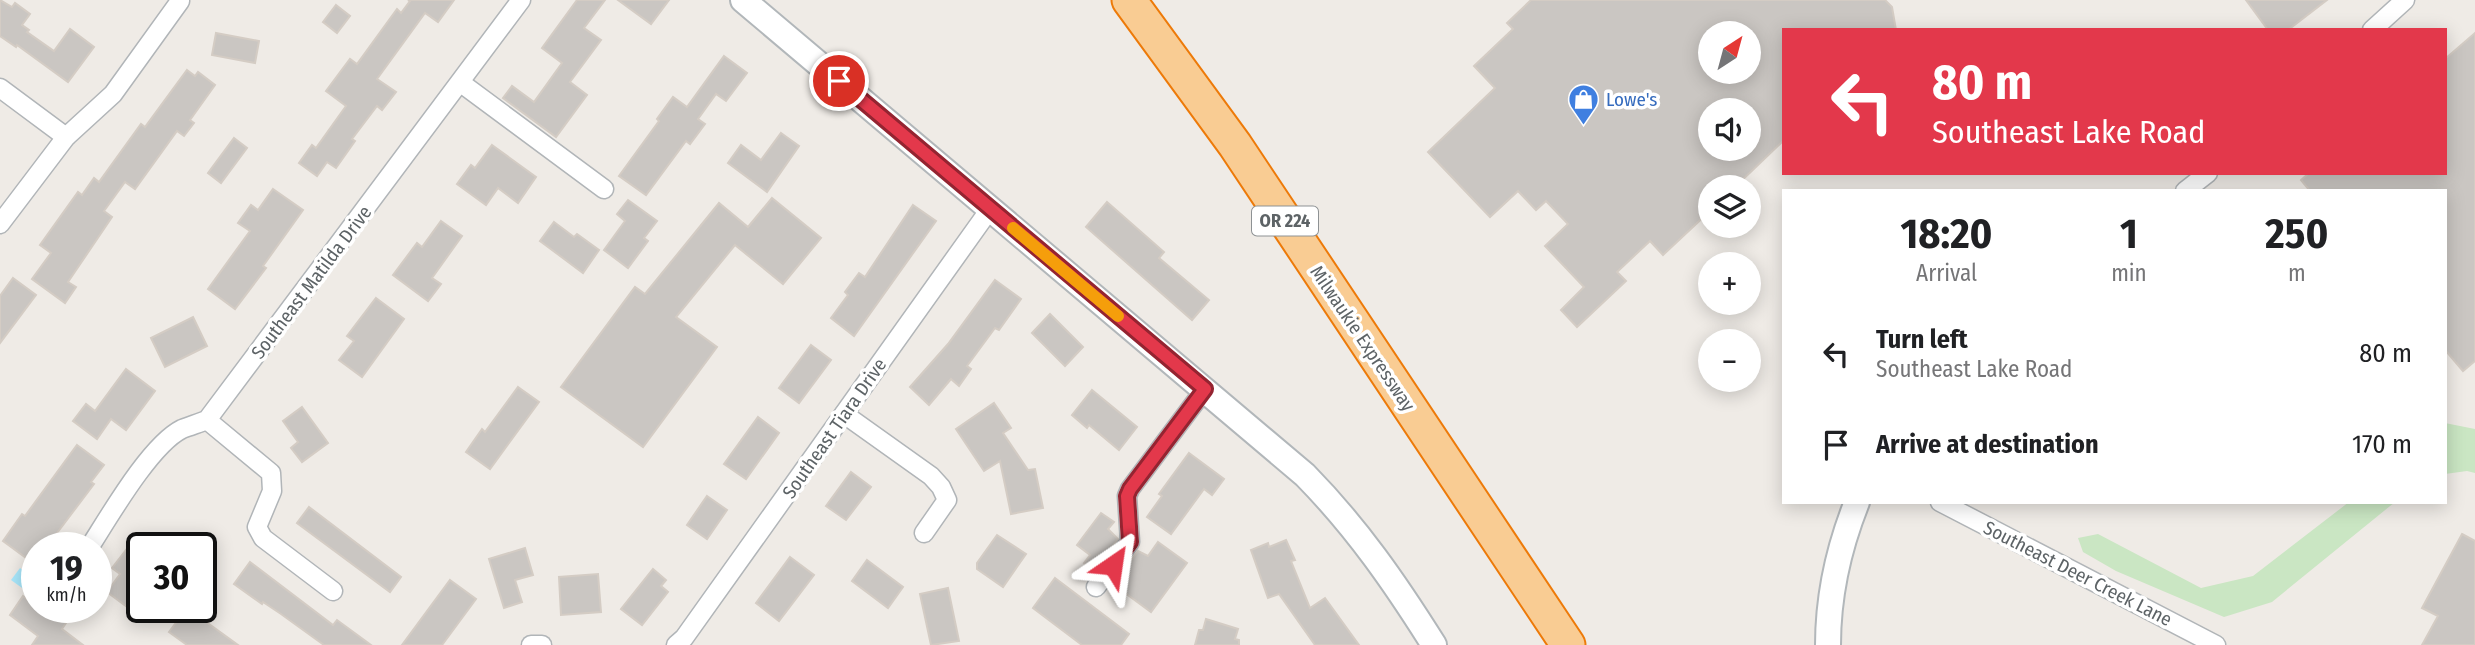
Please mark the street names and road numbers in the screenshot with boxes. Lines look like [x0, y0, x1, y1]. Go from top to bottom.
street label: Southeast Matilda Drive [246, 201, 376, 363]
road number: OR 224 [1252, 206, 1318, 236]
street label: Milwaukie Expressway [1305, 261, 1420, 416]
street label: Southeast Tiara Drive [777, 354, 891, 503]
street label: Southeast Deer Creek Lane [1980, 516, 2176, 631]

